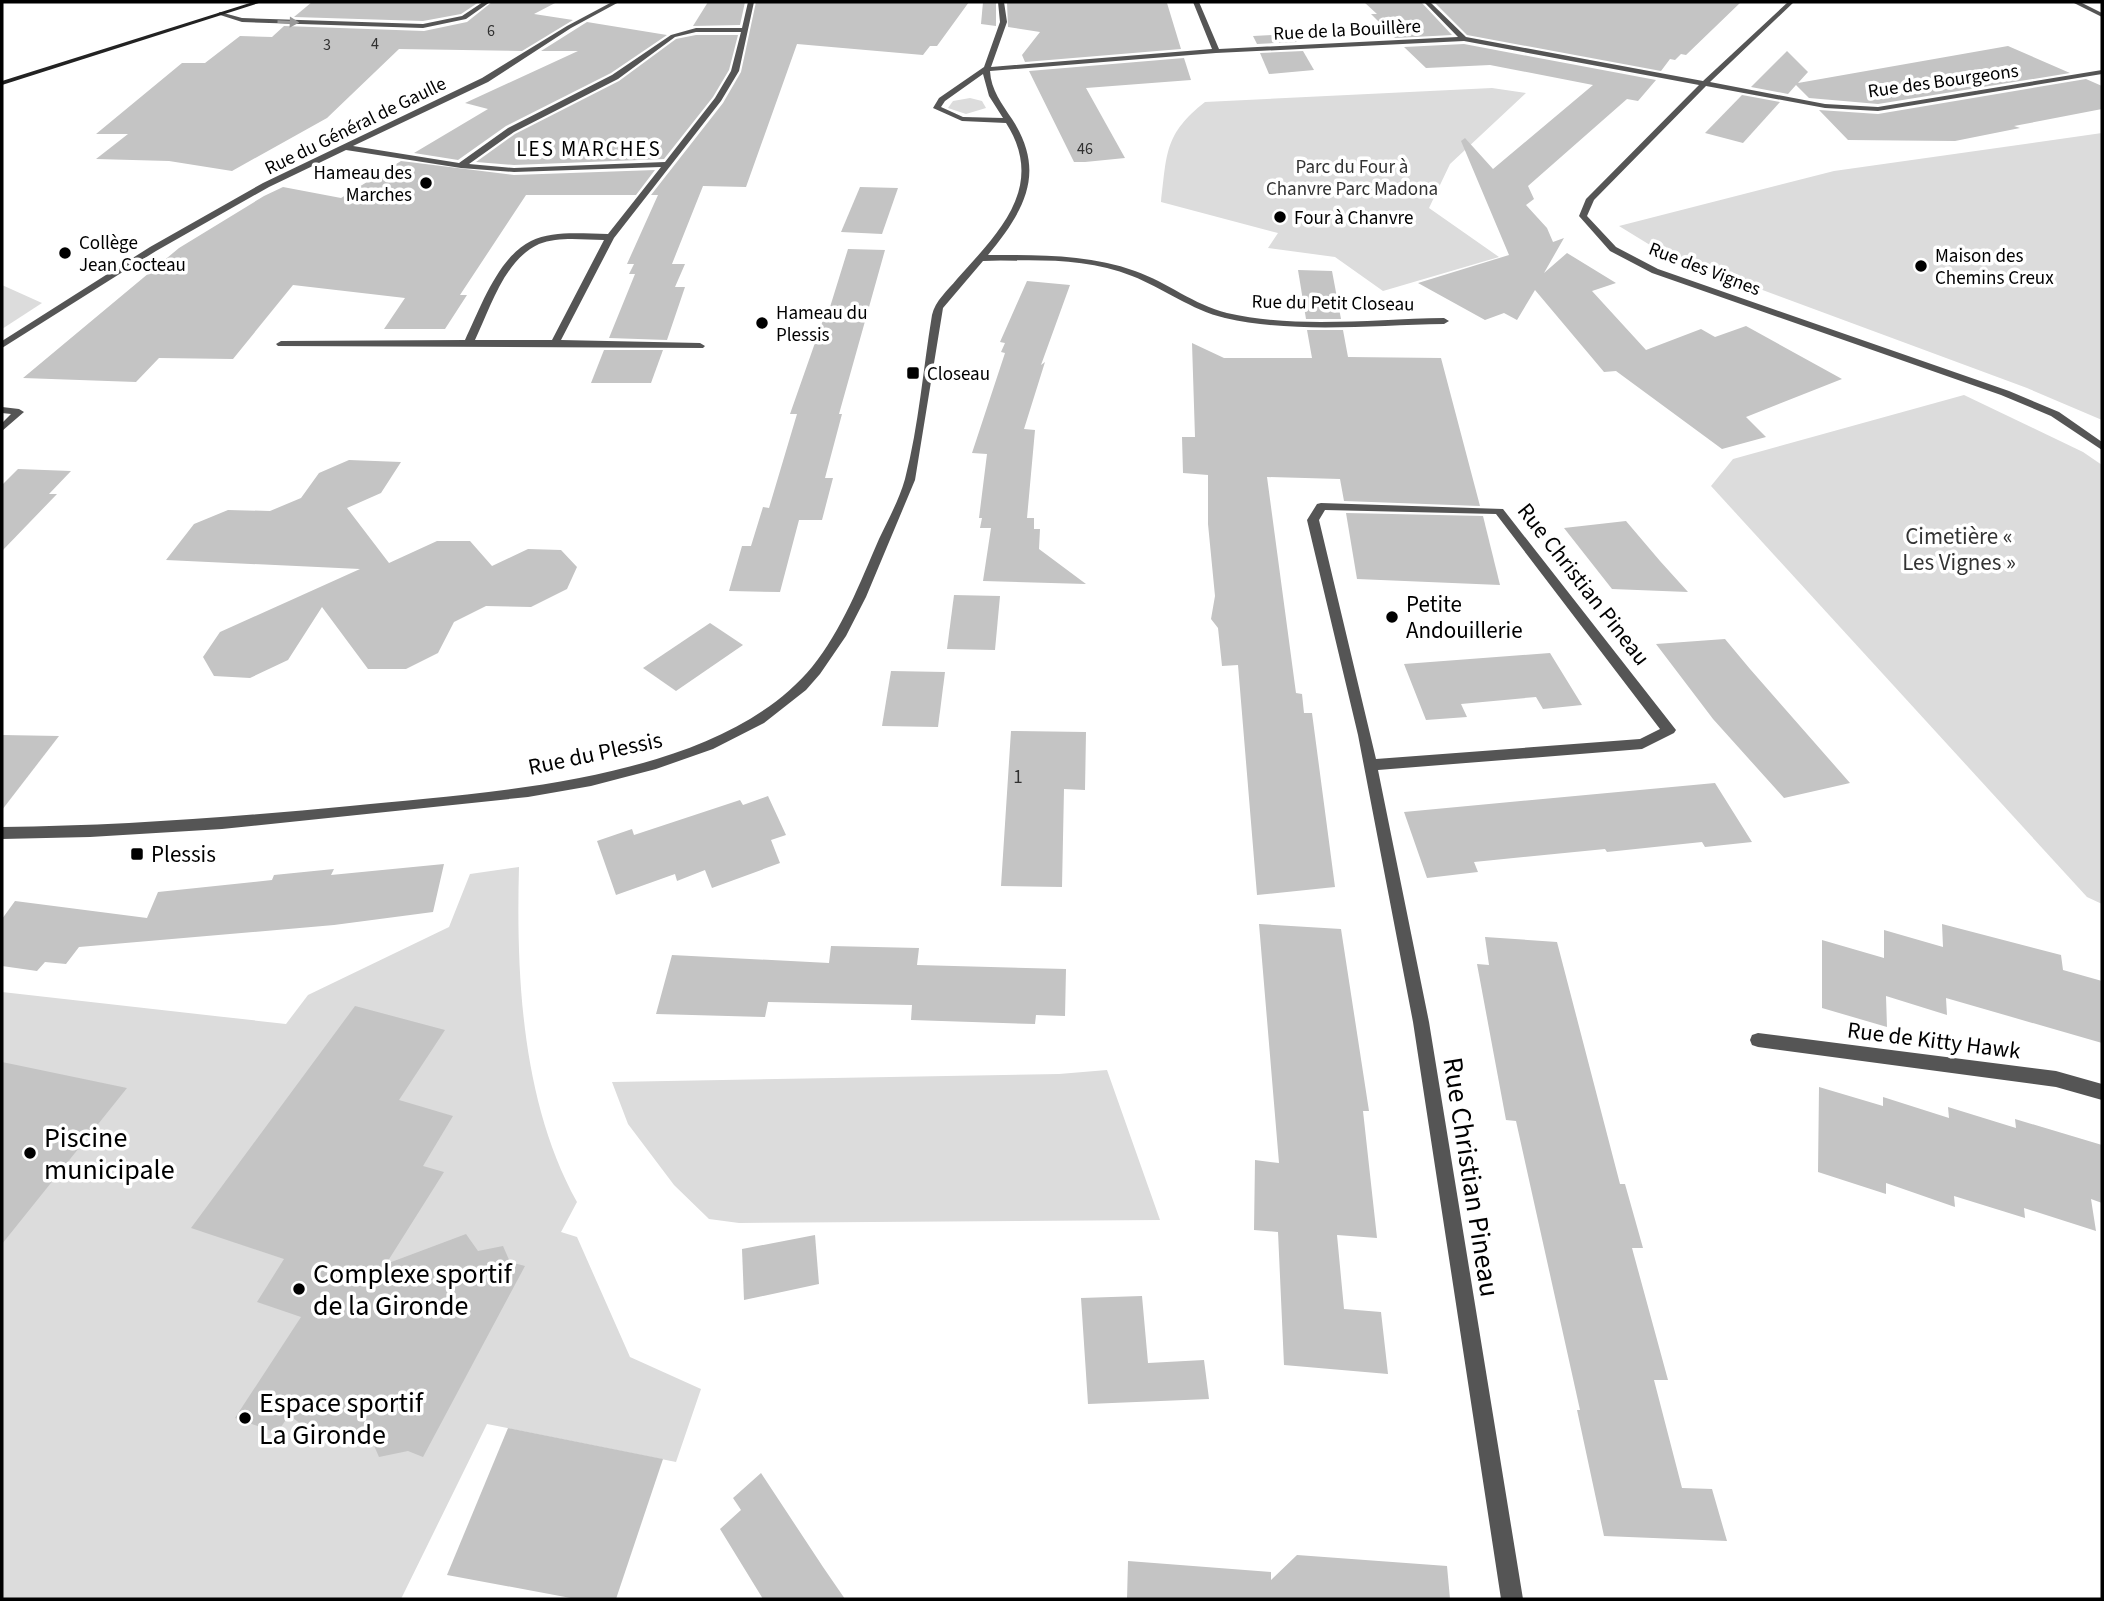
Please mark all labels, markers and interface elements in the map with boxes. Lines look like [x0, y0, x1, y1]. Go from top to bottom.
street label: Rue de la Bouillère [1273, 13, 1422, 48]
one-way arrow [277, 16, 299, 27]
house number: 6 [487, 20, 495, 42]
house number: 4 [371, 33, 379, 55]
house number: 3 [323, 34, 331, 56]
street label: Rue des Bourgeons [1866, 58, 2020, 105]
street label: Rue du Général de Gaulle [260, 71, 451, 182]
district label: LES MARCHES [516, 134, 662, 164]
house number: 46 [1077, 138, 1093, 160]
park label: Parc du Four à Chanvre Parc Madona [1266, 154, 1438, 203]
place label: Hameau des Marches [313, 160, 412, 209]
marker: Hameau des Marches [418, 175, 434, 191]
place label: Four à Chanvre [1294, 205, 1413, 232]
marker: Four à Chanvre [1272, 209, 1288, 225]
place label: Collège Jean Cocteau [79, 230, 186, 279]
street label: Rue des Vignes [1645, 236, 1764, 303]
place label: Maison des Chemins Creux [1935, 243, 2054, 292]
marker: Collège Jean Cocteau [57, 245, 73, 261]
marker: Maison des Chemins Creux [1913, 258, 1929, 274]
street label: Rue du Petit Closeau [1251, 289, 1415, 318]
place label: Hameau du Plessis [776, 300, 867, 349]
marker: Hameau du Plessis [754, 315, 770, 331]
place label: Closeau [927, 361, 990, 388]
marker: Closeau [905, 365, 921, 381]
street label: Rue Christian Pineau [1509, 496, 1658, 673]
park label: Cimetière « Les Vignes » [1902, 520, 2016, 579]
place label: Petite Andouillerie [1406, 588, 1523, 647]
marker: Petite Andouillerie [1384, 609, 1400, 625]
street label: Rue du Plessis [525, 723, 665, 784]
house number: 1 [1013, 764, 1023, 791]
place label: Plessis [151, 838, 216, 871]
marker: Plessis [129, 846, 145, 862]
street label: Rue de Kitty Hawk [1845, 1013, 2023, 1068]
street label: Rue Christian Pineau [1432, 1055, 1510, 1300]
place label: Piscine municipale [44, 1118, 175, 1190]
marker: Piscine municipale [22, 1145, 38, 1161]
place label: Complexe sportif de la Gironde [313, 1254, 513, 1326]
marker: Complexe sportif de la Gironde [291, 1281, 307, 1297]
place label: Espace sportif La Gironde [259, 1383, 424, 1455]
marker: Espace sportif La Gironde [237, 1410, 253, 1426]

